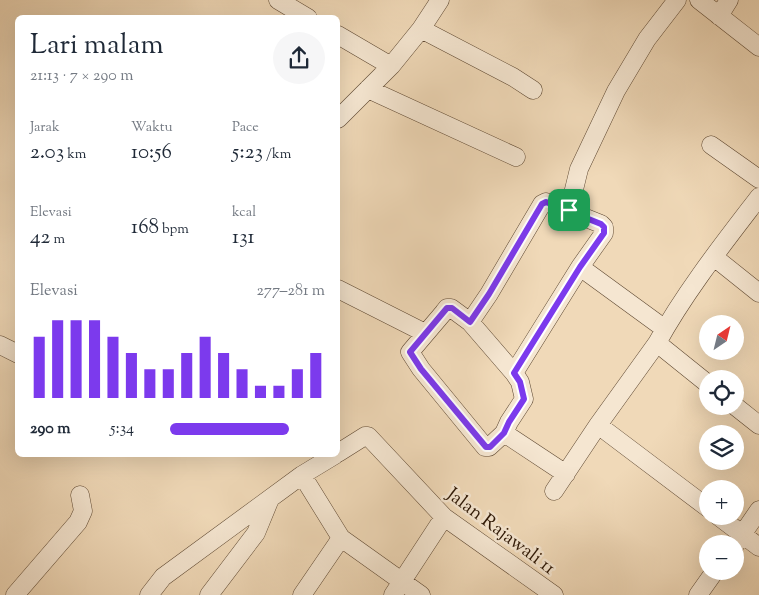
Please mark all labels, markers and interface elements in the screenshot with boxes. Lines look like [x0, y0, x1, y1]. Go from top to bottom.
text: Lari malam [30, 26, 164, 66]
button: share [273, 32, 325, 84]
text: 21:13 · 7 × 290 m [30, 65, 133, 88]
text: Jarak [30, 118, 60, 138]
text: Waktu [131, 118, 173, 138]
text: Pace [232, 118, 259, 138]
text: 2.03 [30, 138, 64, 168]
text: 10:56 [131, 138, 172, 168]
text: 5:23 [232, 138, 263, 168]
text: km [64, 145, 86, 165]
text: /km [263, 145, 291, 165]
pin [548, 189, 590, 231]
icon: arrive [555, 196, 583, 224]
text: Elevasi [30, 203, 72, 223]
text: kcal [232, 203, 256, 223]
text: 168 [131, 213, 159, 243]
text: bpm [159, 220, 189, 240]
text: 42 [30, 223, 50, 253]
text: 131 [232, 223, 255, 253]
text: m [50, 230, 65, 250]
text: Elevasi [30, 280, 78, 303]
text: 277–281 m [256, 280, 325, 303]
north arrow [699, 315, 744, 360]
map controls [699, 315, 744, 580]
button: locate [699, 370, 744, 415]
text: 290 m [30, 418, 70, 441]
text: 5:34 [110, 418, 134, 441]
button: layers [699, 425, 744, 470]
button: + [699, 480, 744, 525]
street label: Jalan Rajawali 11 [440, 481, 561, 582]
button: − [699, 535, 744, 580]

